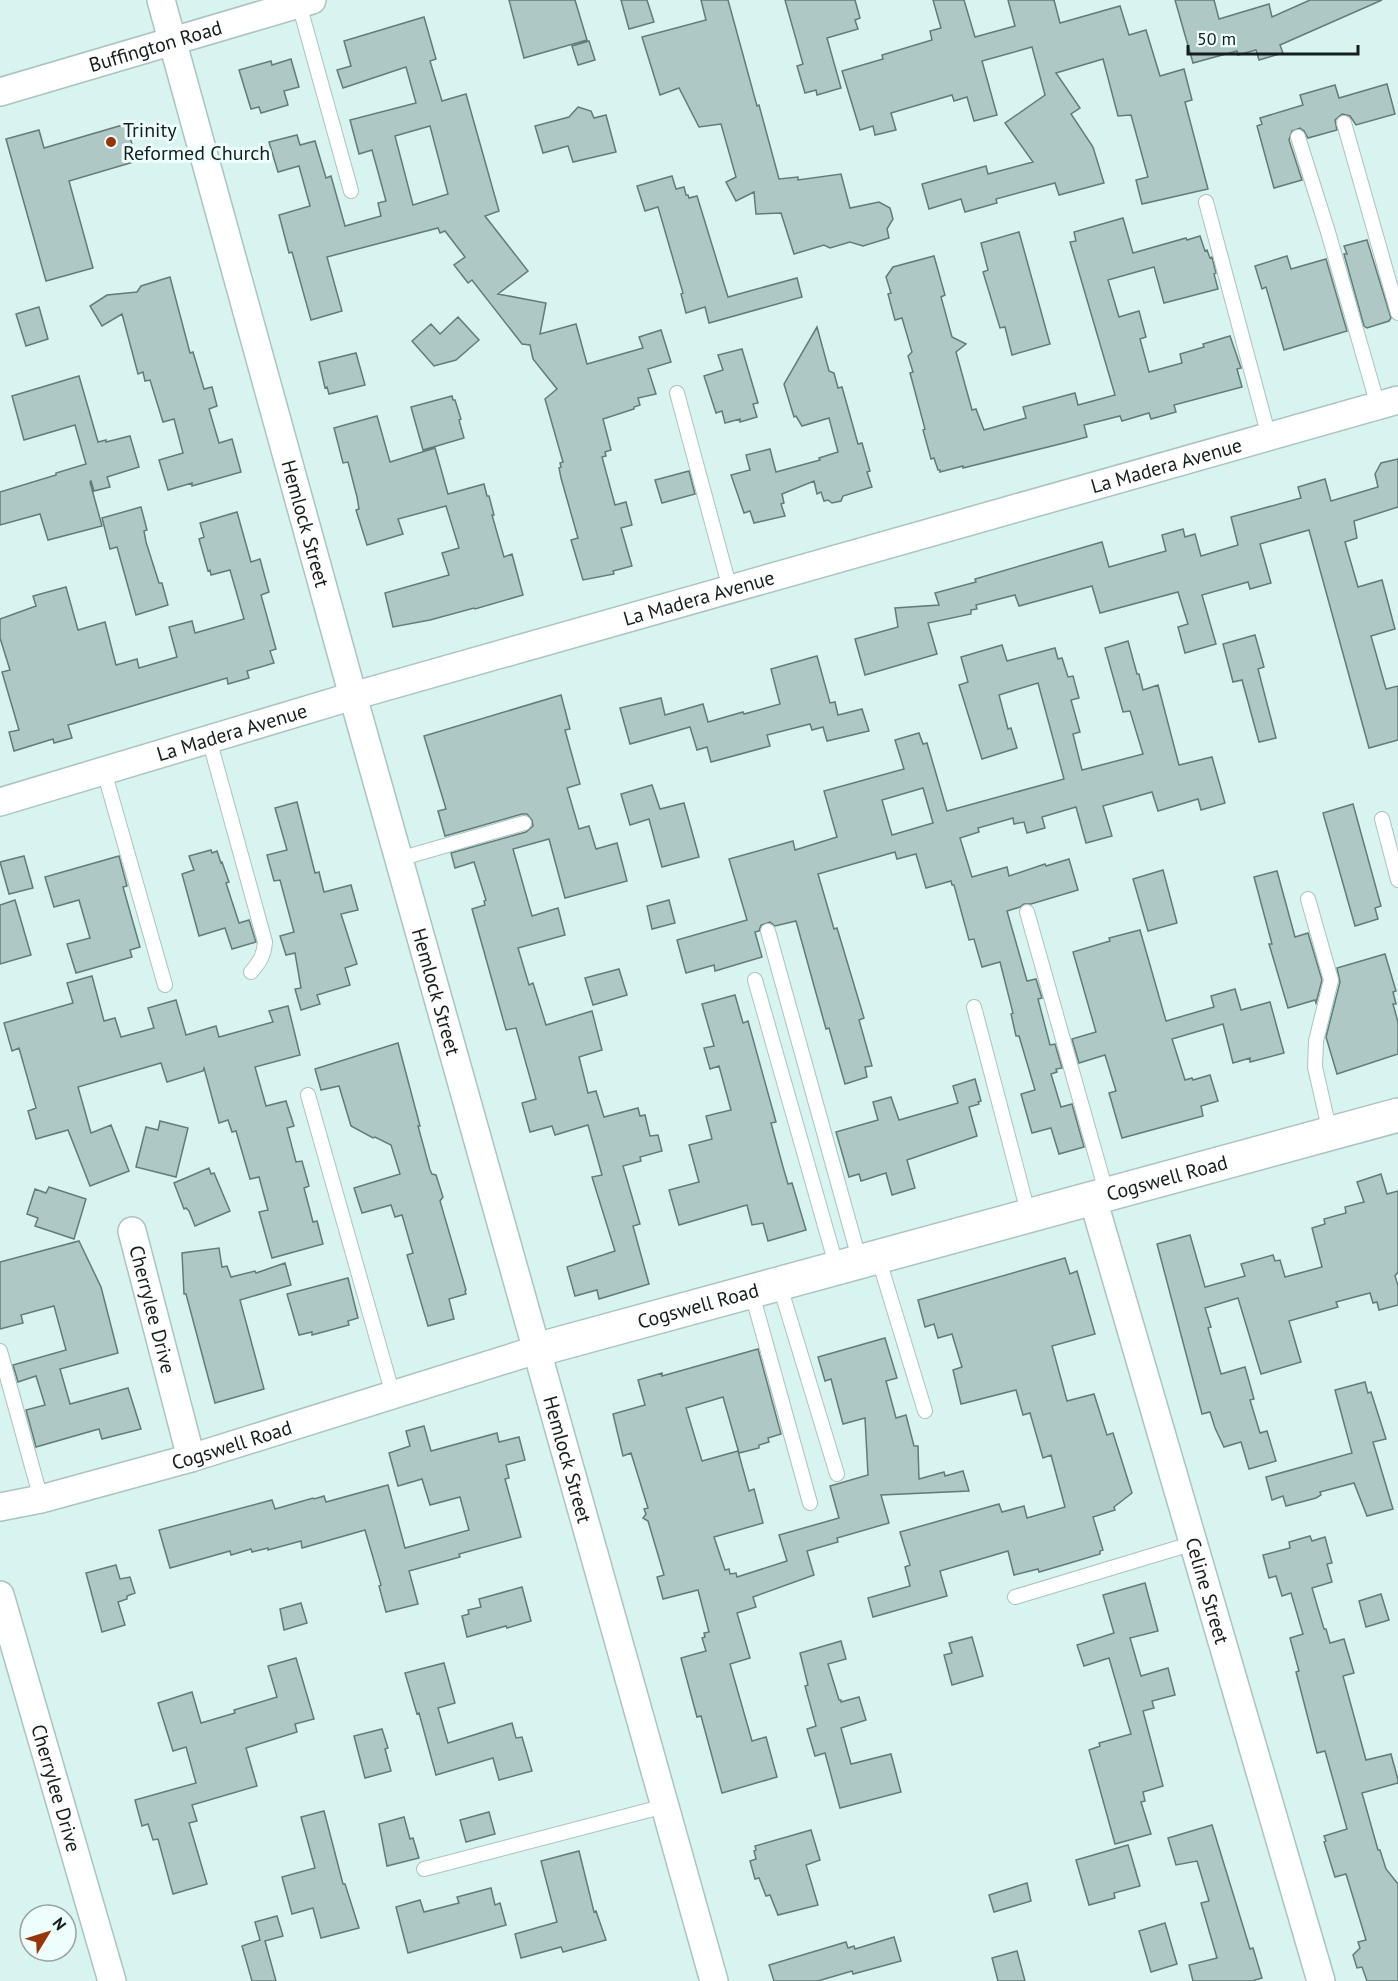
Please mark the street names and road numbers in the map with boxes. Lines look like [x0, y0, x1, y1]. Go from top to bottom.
street label: Buffington Road [86, 14, 225, 78]
street label: La Madera Avenue [1088, 432, 1245, 499]
street label: Hemlock Street [275, 457, 335, 590]
street label: La Madera Avenue [620, 564, 777, 632]
street label: La Madera Avenue [153, 698, 310, 767]
street label: Hemlock Street [406, 925, 466, 1058]
street label: Cogswell Road [1103, 1149, 1231, 1207]
street label: Cherrylee Drive [123, 1242, 182, 1376]
street label: Cogswell Road [635, 1277, 762, 1335]
street label: Hemlock Street [537, 1393, 598, 1526]
street label: Cogswell Road [169, 1414, 295, 1476]
street label: Celine Street [1179, 1534, 1235, 1647]
street label: Cherrylee Drive [25, 1721, 87, 1855]

